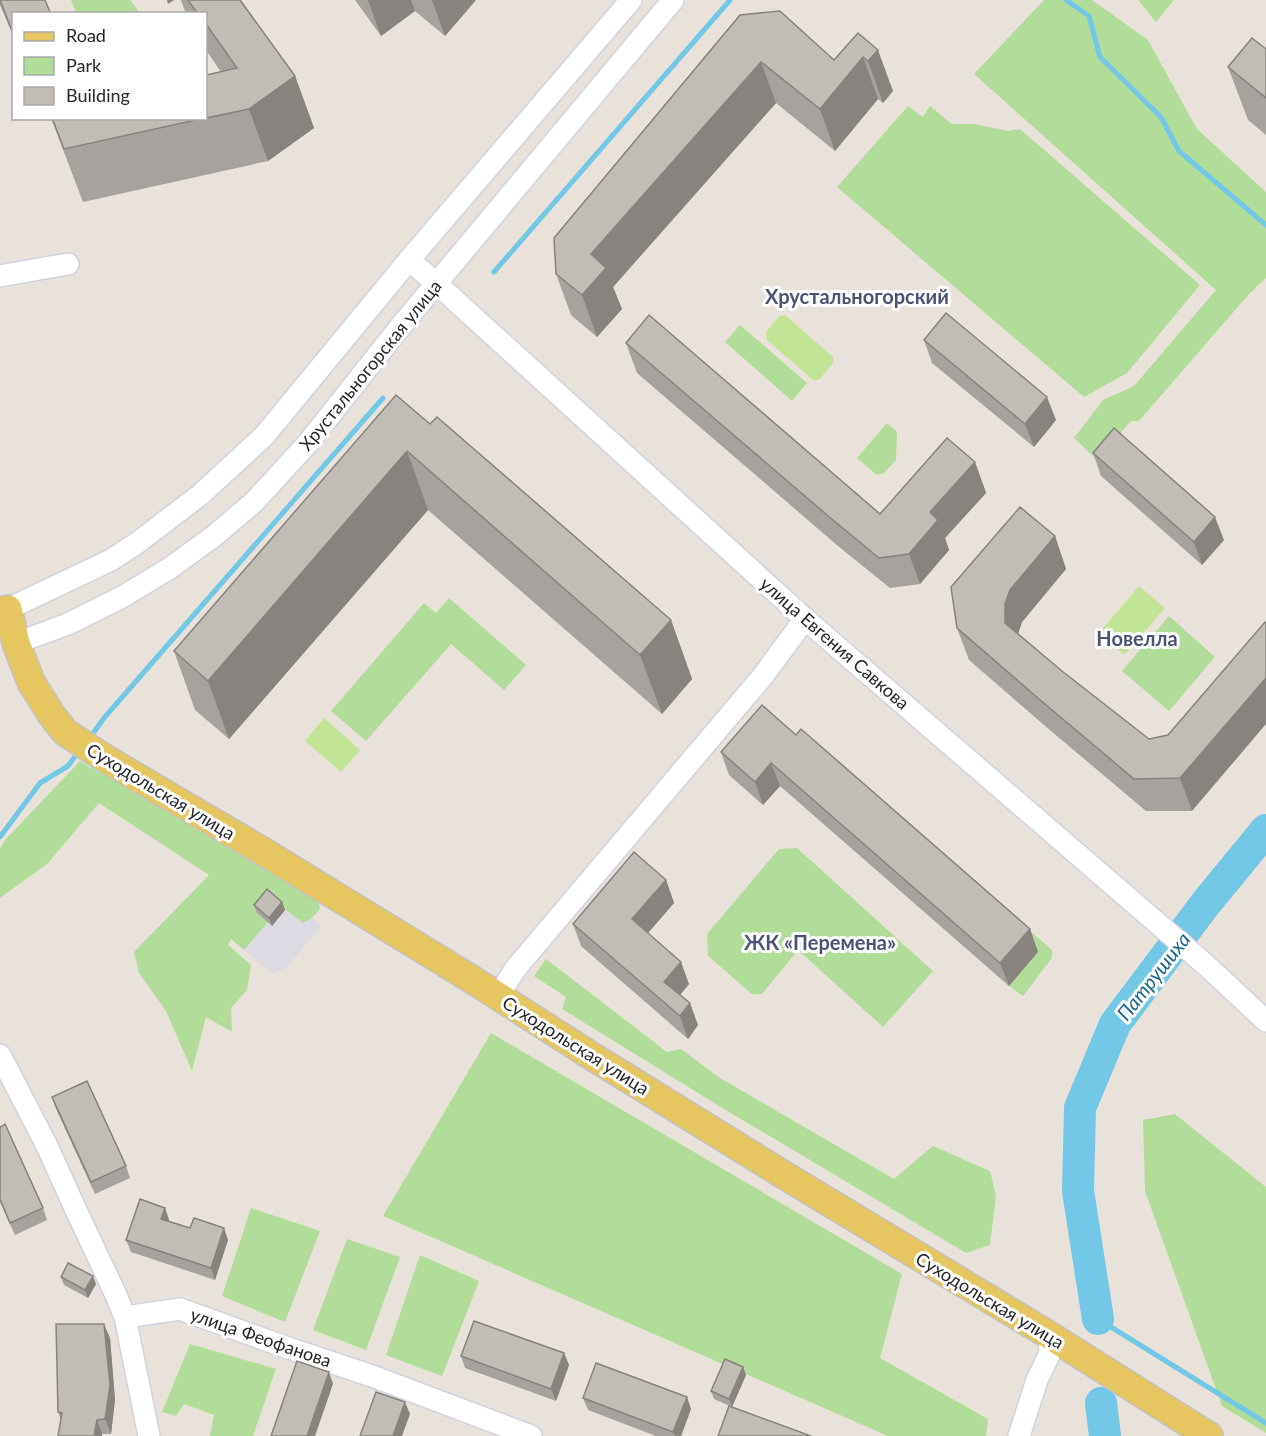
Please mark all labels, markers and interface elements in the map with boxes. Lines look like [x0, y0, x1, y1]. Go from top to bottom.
legend [12, 12, 207, 120]
text: Road [66, 24, 106, 46]
text: Park [66, 54, 102, 76]
text: Building [66, 84, 130, 106]
street label: Хрустальногорская улица [294, 275, 446, 455]
district label: Хрустальногорский [765, 284, 949, 308]
street label: улица Евгения Савкова [756, 572, 914, 714]
district label: Новелла [1096, 626, 1178, 650]
street label: Суходольская улица [83, 738, 239, 844]
water label: Патрушиха [1111, 927, 1195, 1025]
district label: ЖК «Перемена» [744, 930, 896, 954]
street label: Суходольская улица [499, 991, 653, 1099]
street label: Суходольская улица [912, 1247, 1068, 1353]
street label: улица Феофанова [188, 1303, 334, 1371]

